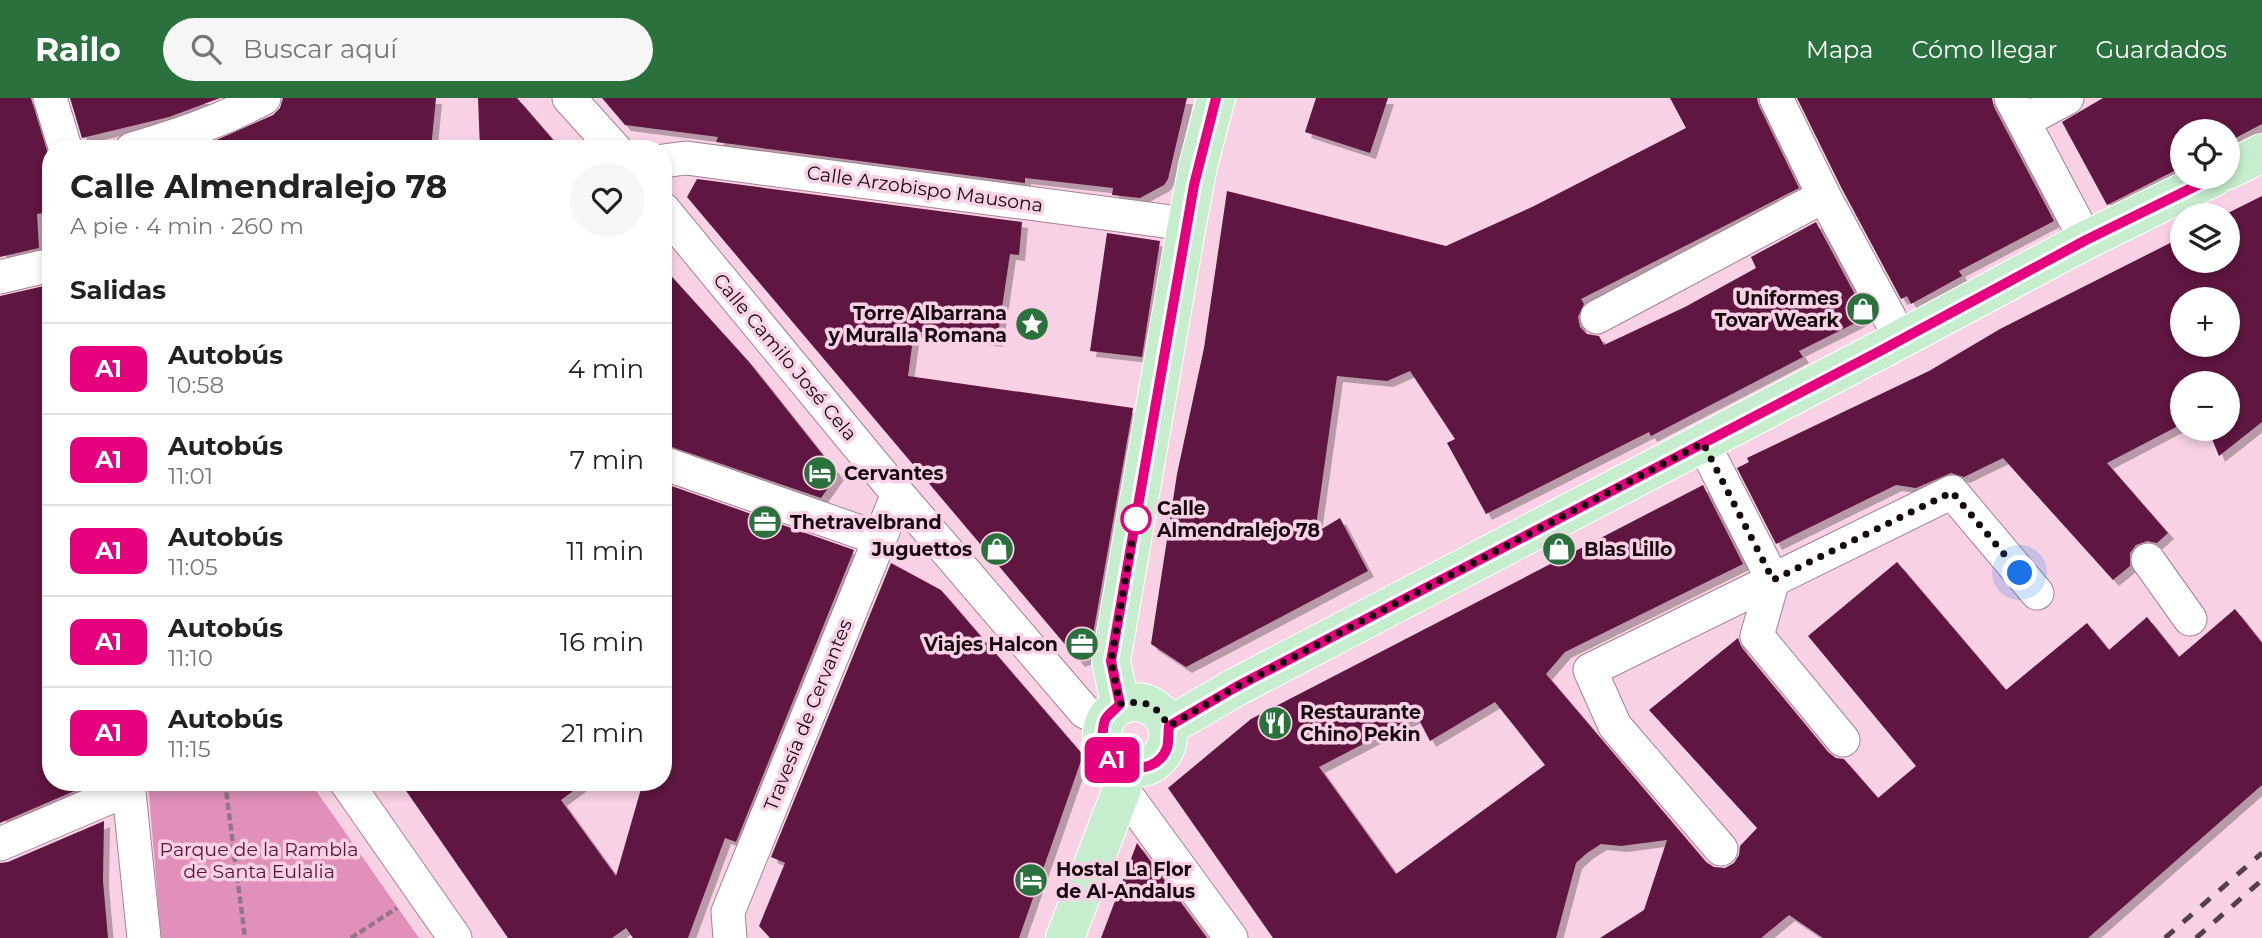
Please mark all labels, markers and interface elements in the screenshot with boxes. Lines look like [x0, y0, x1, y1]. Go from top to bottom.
search box [163, 18, 653, 81]
text: Railo [35, 29, 121, 69]
icon: search [187, 30, 225, 68]
text: Buscar aquí [243, 33, 397, 65]
text: Mapa [1806, 35, 1873, 64]
text: Cómo llegar [1911, 35, 2057, 64]
text: Guardados [2095, 35, 2227, 64]
map controls [2170, 119, 2240, 441]
button: locate [2170, 119, 2240, 189]
street label: Calle Arzobispo Mausona [805, 161, 1045, 217]
button: heart [570, 163, 644, 237]
text: Calle Almendralejo 78 [70, 166, 447, 206]
button: layers [2170, 203, 2240, 273]
text: A pie · 4 min · 260 m [70, 212, 304, 240]
street label: Calle Camilo José Cela [708, 269, 862, 445]
text: Salidas [70, 274, 166, 306]
place label: Uniformes Tovar Weark [1715, 287, 1840, 332]
button: + [2170, 287, 2240, 357]
shop icon: Uniformes Tovar Weark [1844, 290, 1882, 328]
place label: Torre Albarrana y Muralla Romana [827, 302, 1007, 347]
place icon: Torre Albarrana y Muralla Romana [1013, 305, 1051, 343]
text: Autobús [168, 339, 283, 371]
text: 4 min [568, 353, 644, 385]
text: A1 [95, 354, 122, 383]
text: 10:58 [168, 371, 224, 399]
button: − [2170, 371, 2240, 441]
text: Autobús [168, 430, 283, 462]
text: 7 min [570, 444, 644, 476]
text: A1 [95, 445, 122, 474]
hotel icon: Cervantes [801, 454, 839, 492]
text: 11:01 [168, 462, 213, 490]
place label: Cervantes [844, 462, 944, 485]
place label: Calle Almendralejo 78 [1156, 497, 1320, 542]
office icon: Thetravelbrand [746, 503, 784, 541]
marker: Calle Almendralejo 78 [1121, 504, 1151, 534]
place label: Thetravelbrand [790, 511, 942, 534]
text: Autobús [168, 521, 283, 553]
shop icon: Juguettos [978, 530, 1016, 568]
shop icon: Blas Lillo [1540, 530, 1578, 568]
text: 11 min [566, 535, 644, 567]
text: A1 [95, 536, 122, 565]
place label: Juguettos [871, 538, 972, 561]
place label: Blas Lillo [1584, 538, 1673, 561]
text: 11:05 [168, 553, 218, 581]
your location [2002, 555, 2037, 590]
text: Autobús [168, 612, 283, 644]
street label: Travesía de Cervantes [759, 616, 857, 814]
office icon: Viajes Halcon [1063, 625, 1101, 663]
text: 16 min [560, 626, 644, 658]
text: A1 [95, 627, 122, 656]
place label: Viajes Halcon [923, 633, 1058, 656]
text: 11:10 [168, 644, 213, 672]
place label: Restaurante Chino Pekin [1300, 701, 1421, 746]
text: Autobús [168, 703, 283, 735]
restaurant icon: Restaurante Chino Pekin [1256, 704, 1294, 742]
text: 21 min [561, 717, 644, 749]
text: A1 [95, 718, 122, 747]
text: 11:15 [168, 735, 211, 763]
line badge: A1 [1080, 737, 1144, 783]
text: A1 [1099, 745, 1125, 774]
park label: Parque de la Rambla de Santa Eulalia [160, 838, 358, 883]
place label: Hostal La Flor de Al-Andalus [1056, 858, 1195, 903]
hotel icon: Hostal La Flor de Al-Andalus [1012, 861, 1050, 899]

